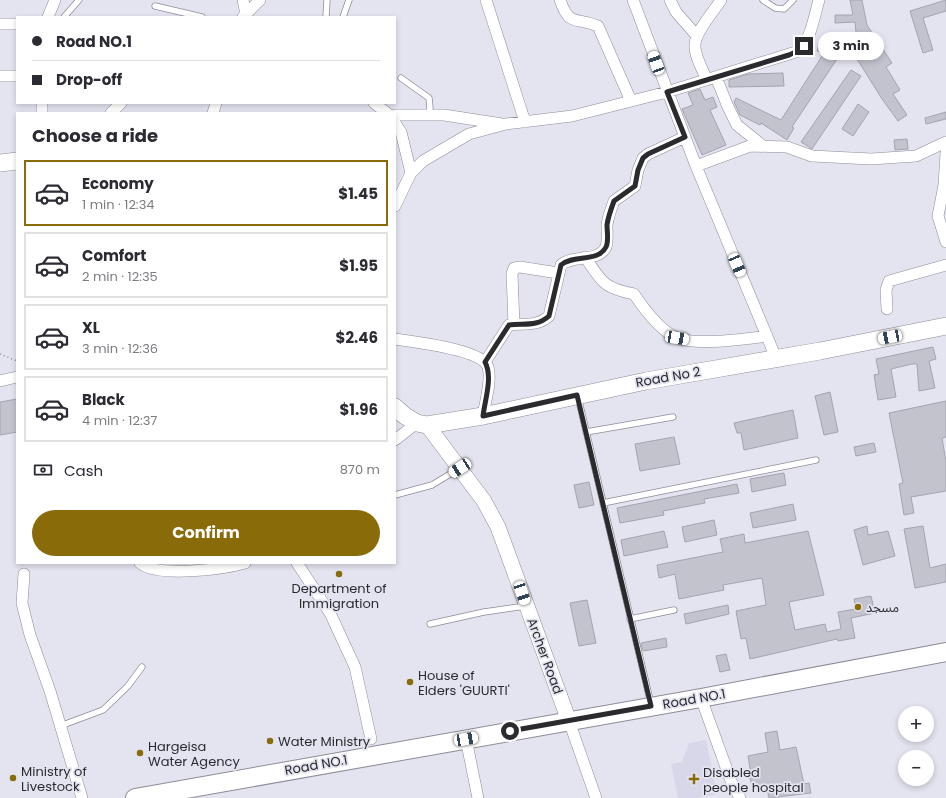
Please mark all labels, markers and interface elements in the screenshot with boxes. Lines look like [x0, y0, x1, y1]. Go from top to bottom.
text: Road NO.1 [56, 31, 132, 52]
callout: 3 min [818, 32, 884, 60]
text: 3 min [833, 36, 870, 55]
route end [795, 37, 813, 55]
car [646, 50, 666, 76]
text: Drop-off [56, 69, 122, 90]
text: Choose a ride [32, 123, 158, 148]
text: Economy [82, 173, 154, 194]
icon: car [34, 175, 70, 211]
text: $1.45 [338, 183, 378, 204]
text: 1 min · 12:34 [82, 195, 154, 214]
text: Comfort [82, 245, 146, 266]
icon: car [34, 247, 70, 283]
car [727, 252, 747, 278]
text: $1.95 [339, 255, 378, 276]
text: 2 min · 12:35 [82, 267, 158, 286]
text: XL [82, 317, 100, 338]
icon: car [34, 319, 70, 355]
text: $2.46 [336, 327, 378, 348]
car [877, 329, 903, 345]
car [664, 330, 690, 346]
text: 3 min · 12:36 [82, 339, 158, 358]
street label: Road No 2 [634, 362, 702, 392]
text: Black [82, 389, 125, 410]
icon: car [34, 391, 70, 427]
text: $1.96 [339, 399, 378, 420]
text: 4 min · 12:37 [82, 411, 157, 430]
car [447, 456, 473, 480]
icon: cash [32, 459, 54, 481]
text: Cash [64, 460, 103, 481]
text: 870 m [340, 460, 380, 479]
button: Confirm [32, 510, 380, 556]
marker: Department of Immigration [334, 569, 344, 579]
place label: Department of Immigration [292, 579, 386, 613]
car [512, 580, 532, 606]
place label: مسجد [866, 598, 899, 617]
marker: مسجد [853, 602, 863, 612]
street label: Archer Road [522, 615, 568, 697]
place label: House of Elders 'GUURTI' [418, 666, 510, 700]
marker: House of Elders 'GUURTI' [405, 677, 415, 687]
street label: Road NO.1 [661, 684, 727, 714]
map controls [898, 706, 934, 786]
button: + [898, 706, 934, 742]
route start [501, 722, 519, 740]
car [453, 731, 479, 747]
place label: Water Ministry [278, 732, 371, 751]
marker: Water Ministry [265, 736, 275, 746]
place label: Hargeisa Water Agency [148, 737, 240, 771]
marker: Hargeisa Water Agency [135, 748, 145, 758]
street label: Road NO.1 [283, 750, 349, 780]
button: − [898, 750, 934, 786]
place label: Ministry of Livestock [21, 762, 87, 796]
place label: Disabled people hospital [703, 763, 804, 797]
marker: Ministry of Livestock [8, 773, 18, 783]
marker: Disabled people hospital [688, 773, 700, 785]

